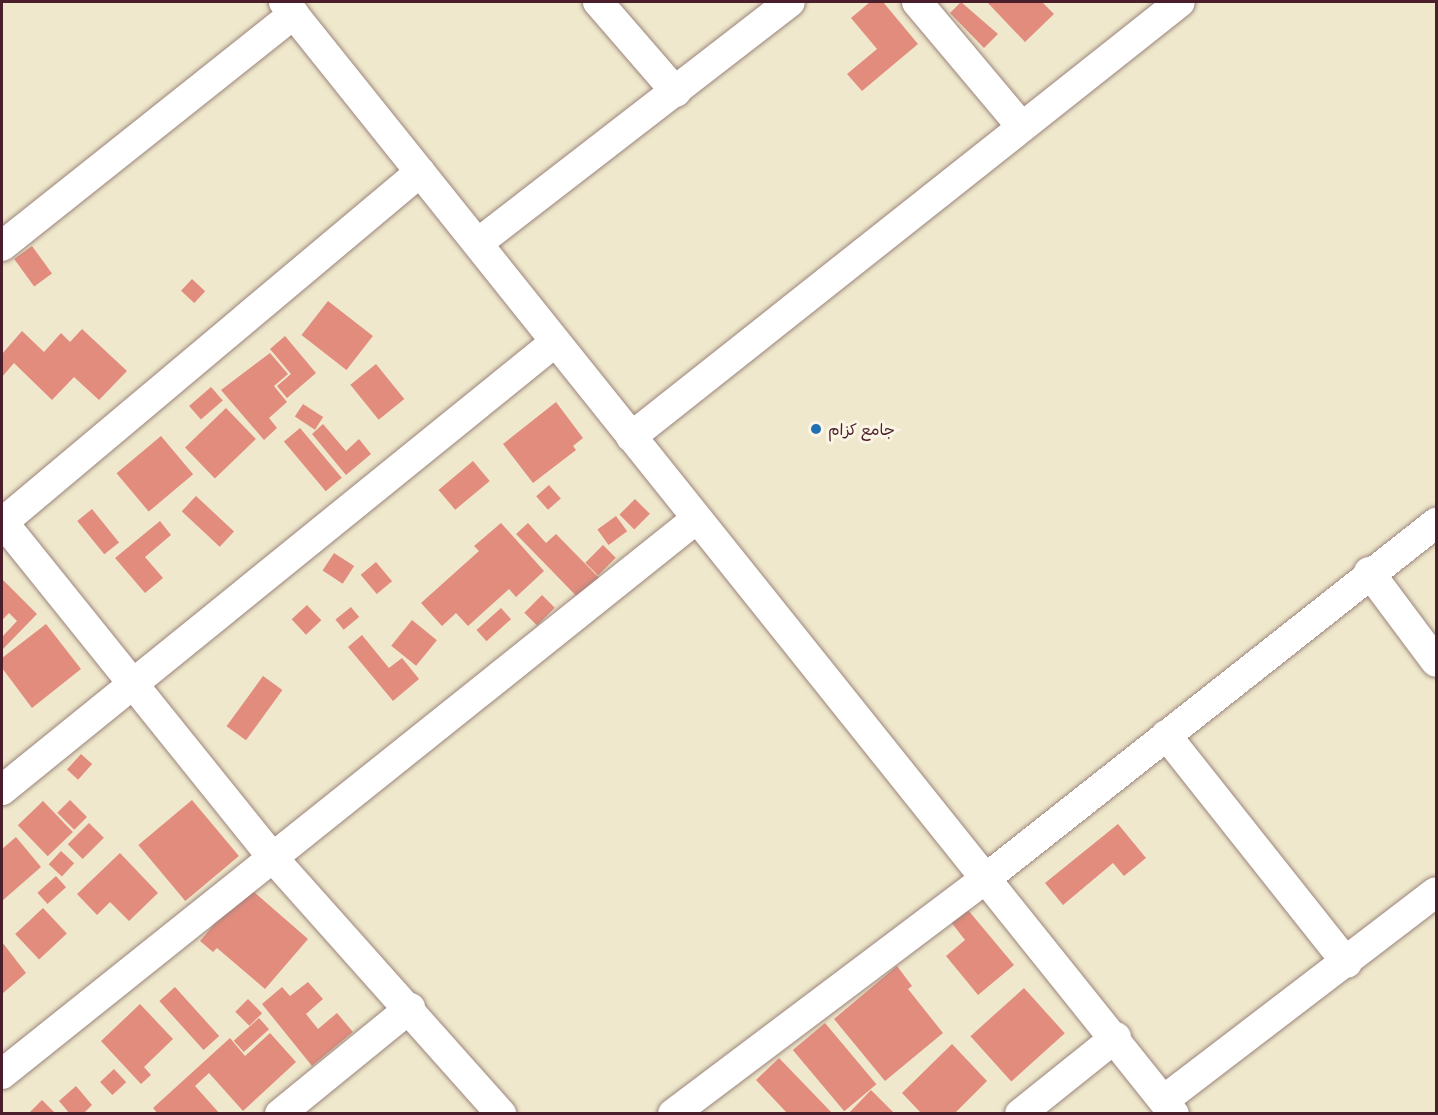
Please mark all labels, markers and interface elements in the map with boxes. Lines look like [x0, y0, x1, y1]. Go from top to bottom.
place label: جامع كزام [828, 419, 895, 439]
marker: جامع كزام [809, 422, 823, 436]

